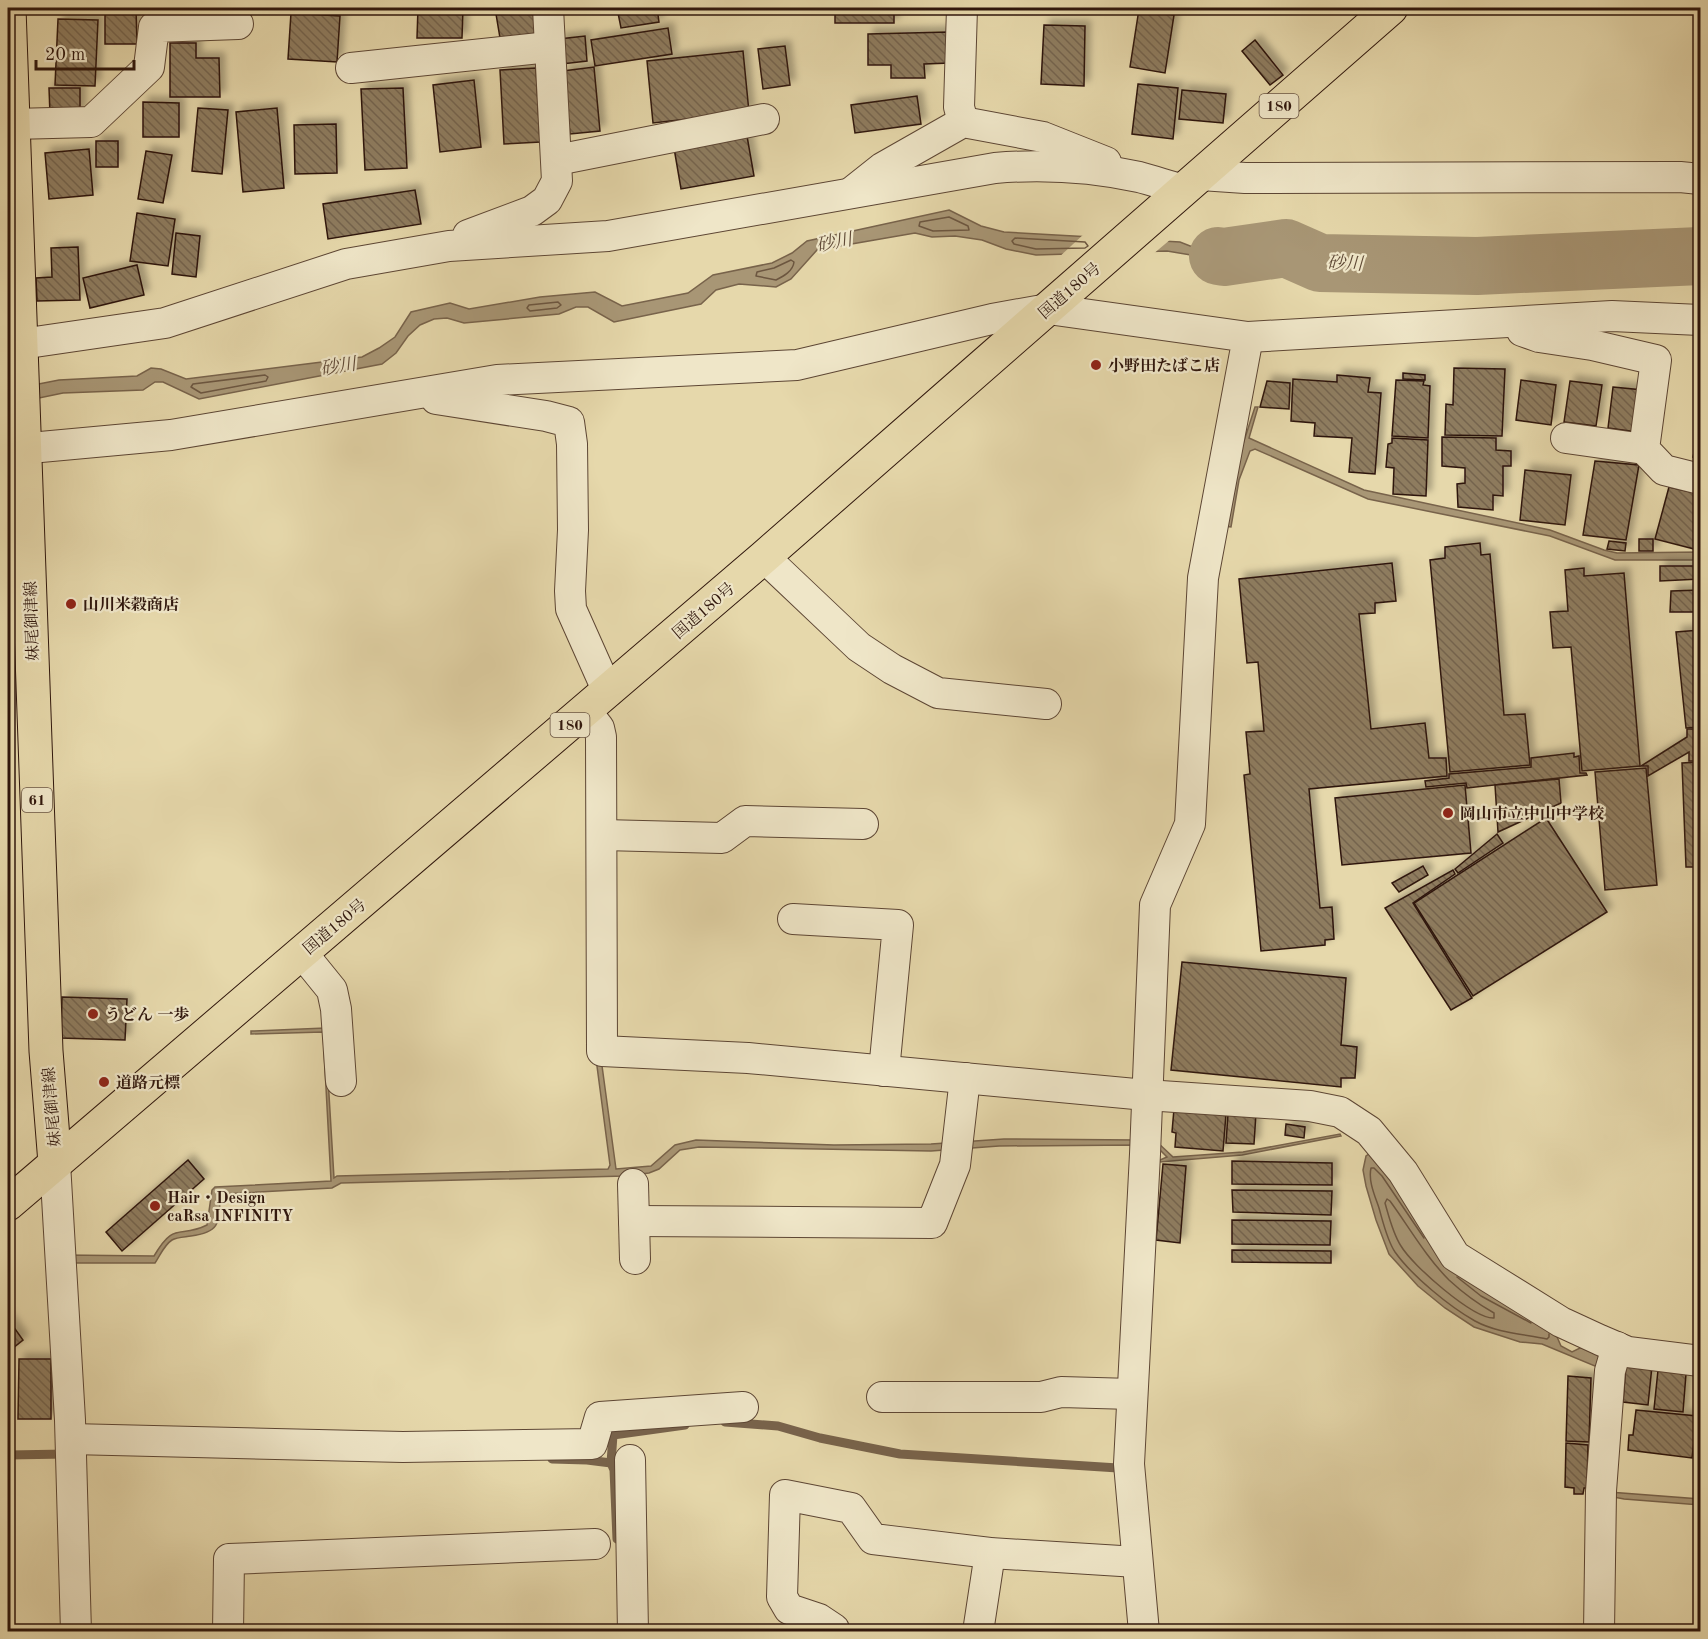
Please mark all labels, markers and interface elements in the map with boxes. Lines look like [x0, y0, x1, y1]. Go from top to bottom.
scale bar [36, 33, 134, 71]
text: 20 m [45, 46, 85, 64]
road number: 180 [1260, 94, 1298, 118]
water label: 砂川 [814, 228, 856, 255]
water label: 砂川 [1327, 252, 1365, 274]
street label: 国道180号 [1035, 259, 1104, 322]
water label: 砂川 [319, 353, 359, 379]
place label: 小野田たばこ店 [1108, 357, 1220, 375]
marker: 小野田たばこ店 [1089, 358, 1103, 372]
street label: 国道180号 [669, 579, 738, 642]
street label: 妹尾御津線 [22, 581, 42, 661]
place label: 山川米穀商店 [83, 596, 179, 614]
marker: 山川米穀商店 [64, 597, 78, 611]
road number: 180 [550, 713, 590, 737]
road number: 61 [22, 788, 52, 812]
place label: 岡山市立中山中学校 [1460, 805, 1605, 823]
marker: 岡山市立中山中学校 [1441, 806, 1455, 820]
street label: 国道180号 [300, 895, 369, 958]
place label: うどん 一歩 [105, 1006, 189, 1024]
marker: うどん 一歩 [86, 1007, 100, 1021]
street label: 妹尾御津線 [40, 1066, 64, 1148]
place label: 道路元標 [116, 1074, 180, 1092]
marker: 道路元標 [97, 1075, 111, 1089]
place label: Hair・Design caRsa INFINITY [167, 1191, 294, 1225]
marker: Hair・Design caRsa INFINITY [148, 1199, 162, 1213]

